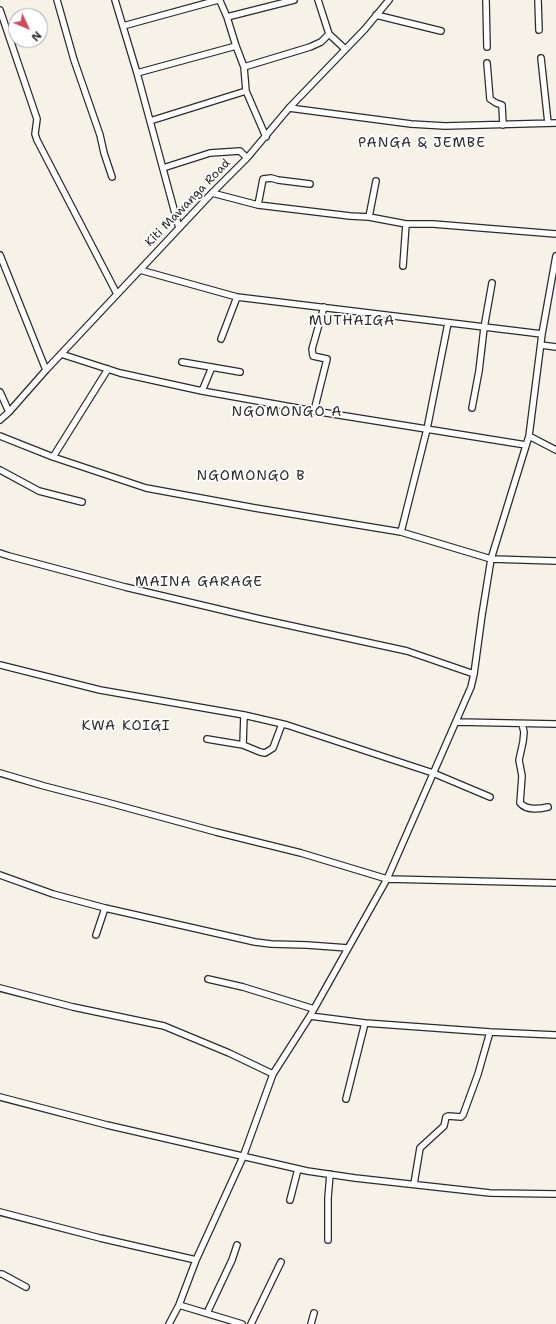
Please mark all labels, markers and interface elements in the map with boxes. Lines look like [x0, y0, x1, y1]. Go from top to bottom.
north arrow [8, 8, 48, 48]
text: N [28, 28, 45, 44]
district label: PANGA & JEMBE [358, 135, 486, 151]
street label: Kiti Mawanga Road [143, 156, 233, 250]
district label: MUTHAIGA [309, 313, 395, 329]
district label: NGOMONGO A [232, 404, 342, 420]
district label: NGOMONGO B [197, 468, 305, 484]
district label: MAINA GARAGE [135, 574, 263, 590]
district label: KWA KOIGI [81, 718, 171, 734]

